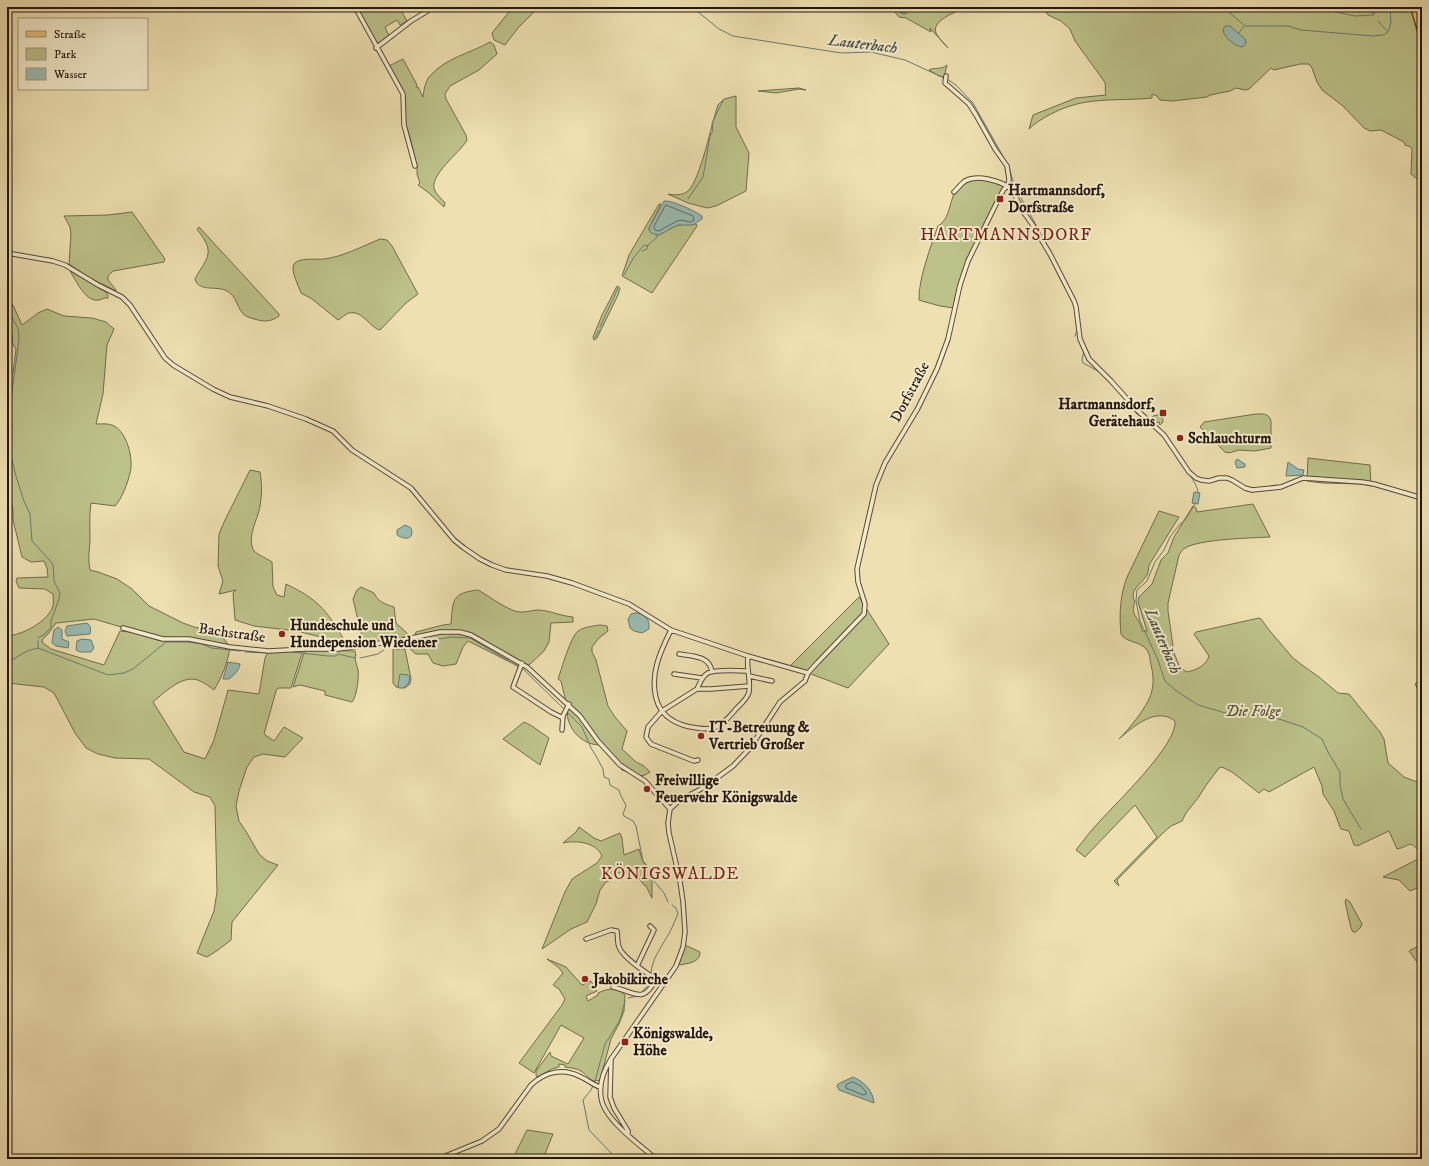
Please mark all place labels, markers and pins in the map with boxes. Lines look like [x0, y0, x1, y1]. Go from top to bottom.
place label: Hartmannsdorf, Dorfstraße [1008, 181, 1105, 217]
marker: Hartmannsdorf, Dorfstraße [995, 194, 1005, 204]
place label: Hartmannsdorf, Gerätehaus [1058, 395, 1155, 431]
marker: Hartmannsdorf, Gerätehaus [1158, 408, 1168, 418]
place label: Schlauchturm [1188, 429, 1272, 448]
marker: Schlauchturm [1175, 433, 1185, 443]
place label: Hundeschule und Hundepension Wiedener [290, 616, 437, 652]
marker: Hundeschule und Hundepension Wiedener [277, 629, 287, 639]
place label: IT-Betreuung & Vertrieb Großer [708, 718, 810, 754]
marker: IT-Betreuung & Vertrieb Großer [696, 731, 706, 741]
place label: Freiwillige Feuerwehr Königswalde [655, 771, 798, 807]
marker: Freiwillige Feuerwehr Königswalde [642, 784, 652, 794]
place label: Jakobikirche [591, 970, 669, 989]
marker: Jakobikirche [580, 974, 590, 984]
place label: Königswalde, Höhe [633, 1024, 713, 1060]
marker: Königswalde, Höhe [620, 1037, 630, 1047]

